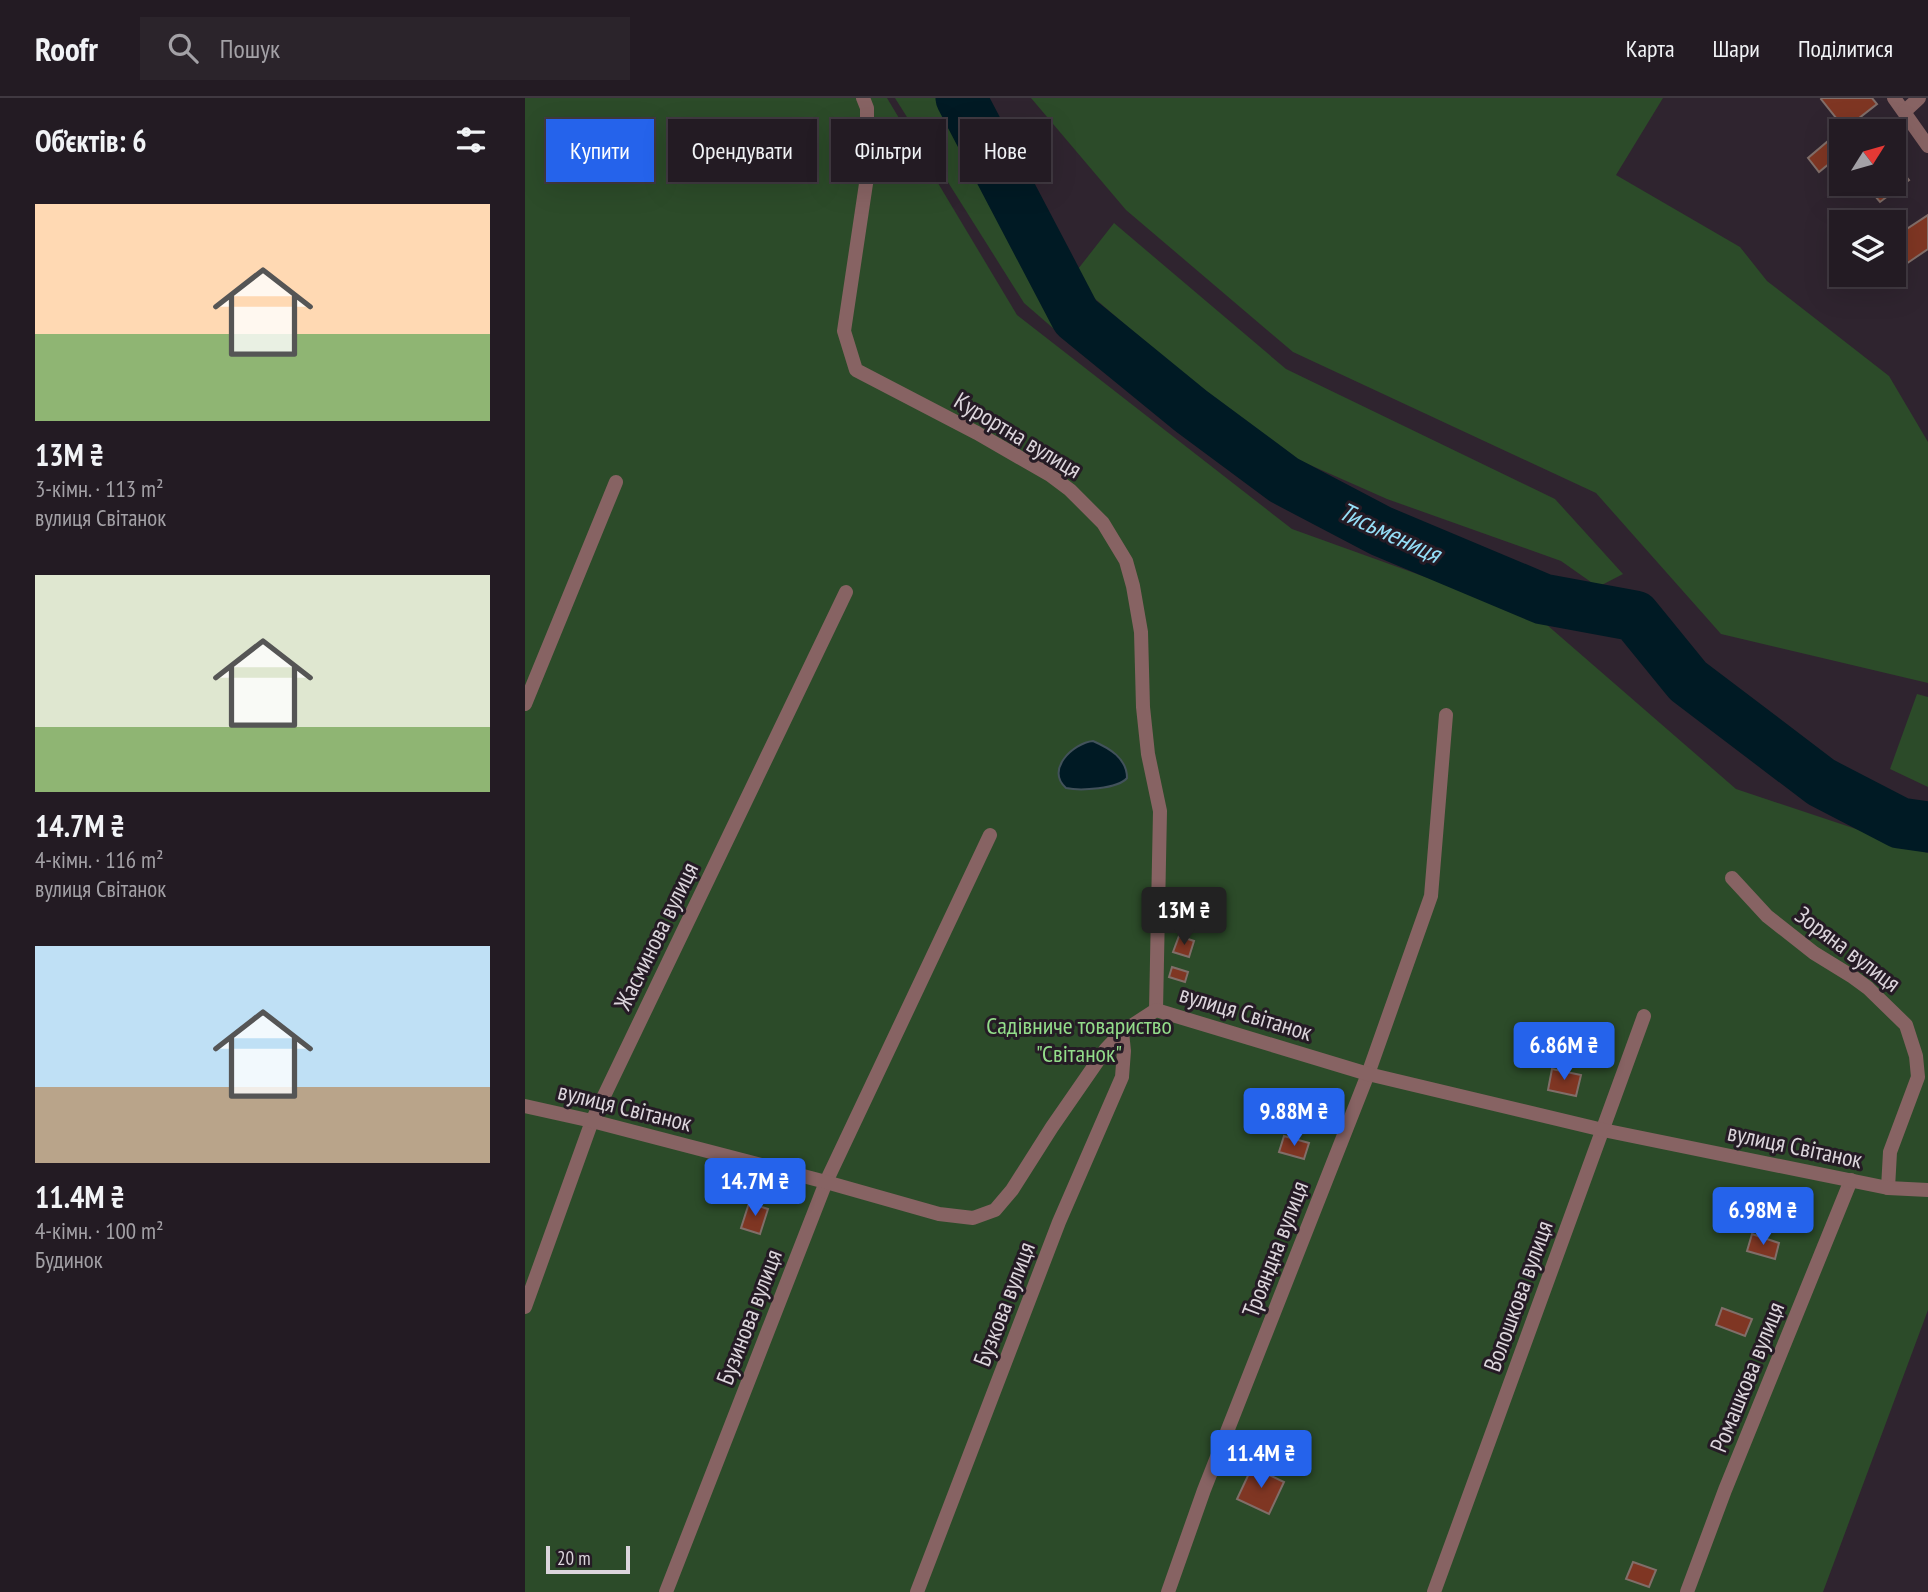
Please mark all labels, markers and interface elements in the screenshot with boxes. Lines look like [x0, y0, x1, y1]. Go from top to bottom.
search box [140, 17, 630, 80]
text: Roofr [35, 27, 98, 70]
icon: search [164, 29, 202, 67]
text: Пошук [220, 32, 280, 65]
text: Карта [1626, 33, 1675, 64]
text: Шари [1713, 33, 1760, 64]
text: Поділитися [1798, 33, 1893, 64]
chip: Купити [546, 119, 654, 182]
chip: Орендувати [668, 119, 817, 182]
chip: Фільтри [831, 119, 946, 182]
chip: Нове [960, 119, 1051, 182]
north arrow [1829, 119, 1906, 196]
map controls [1829, 119, 1906, 287]
text: Об’єктів: 6 [35, 121, 146, 160]
icon: filters [452, 121, 490, 159]
button: layers [1829, 210, 1906, 287]
icon: home [200, 249, 326, 375]
street label: Курортна вулиця [949, 385, 1087, 485]
text: 13M ₴ [35, 435, 104, 474]
text: 3-кімн. · 113 m² [35, 474, 164, 503]
water label: Тисьмениця [1334, 494, 1448, 571]
text: вулиця Світанок [35, 503, 166, 532]
icon: home [200, 620, 326, 746]
text: 14.7M ₴ [35, 806, 125, 845]
text: 4-кімн. · 116 m² [35, 845, 164, 874]
street label: Жасминова вулиця [606, 857, 705, 1016]
text: вулиця Світанок [35, 874, 166, 903]
pin: 13M ₴ [1135, 888, 1233, 947]
text: 13M ₴ [1158, 895, 1210, 924]
street label: Зоряна вулиця [1789, 899, 1907, 999]
street label: вулиця Світанок [1176, 978, 1317, 1048]
icon: home [200, 991, 326, 1117]
park label: Садівниче товариство "Світанок" [986, 1010, 1172, 1069]
pin: 6.86M ₴ [1499, 1023, 1629, 1082]
text: 6.86M ₴ [1530, 1030, 1598, 1059]
street label: вулиця Світанок [555, 1075, 696, 1139]
pin: 9.88M ₴ [1229, 1088, 1359, 1148]
text: 9.88M ₴ [1260, 1096, 1328, 1125]
street label: вулиця Світанок [1725, 1117, 1866, 1176]
pin: 14.7M ₴ [690, 1158, 820, 1218]
text: 14.7M ₴ [721, 1166, 789, 1195]
text: 11.4M ₴ [35, 1177, 125, 1216]
street label: Трояндна вулиця [1235, 1177, 1315, 1321]
pin: 6.98M ₴ [1698, 1188, 1828, 1247]
text: 6.98M ₴ [1729, 1195, 1797, 1224]
text: 4-кімн. · 100 m² [35, 1216, 164, 1245]
street label: Волошкова вулиця [1476, 1216, 1560, 1376]
street label: Бузкова вулиця [966, 1238, 1042, 1370]
text: Будинок [35, 1245, 103, 1274]
street label: Бузинова вулиця [709, 1245, 789, 1389]
street label: Ромашкова вулиця [1703, 1297, 1791, 1457]
pin: 11.4M ₴ [1196, 1430, 1326, 1490]
text: 11.4M ₴ [1227, 1438, 1295, 1467]
scale bar [546, 1543, 630, 1575]
text: 20 m [557, 1546, 591, 1570]

